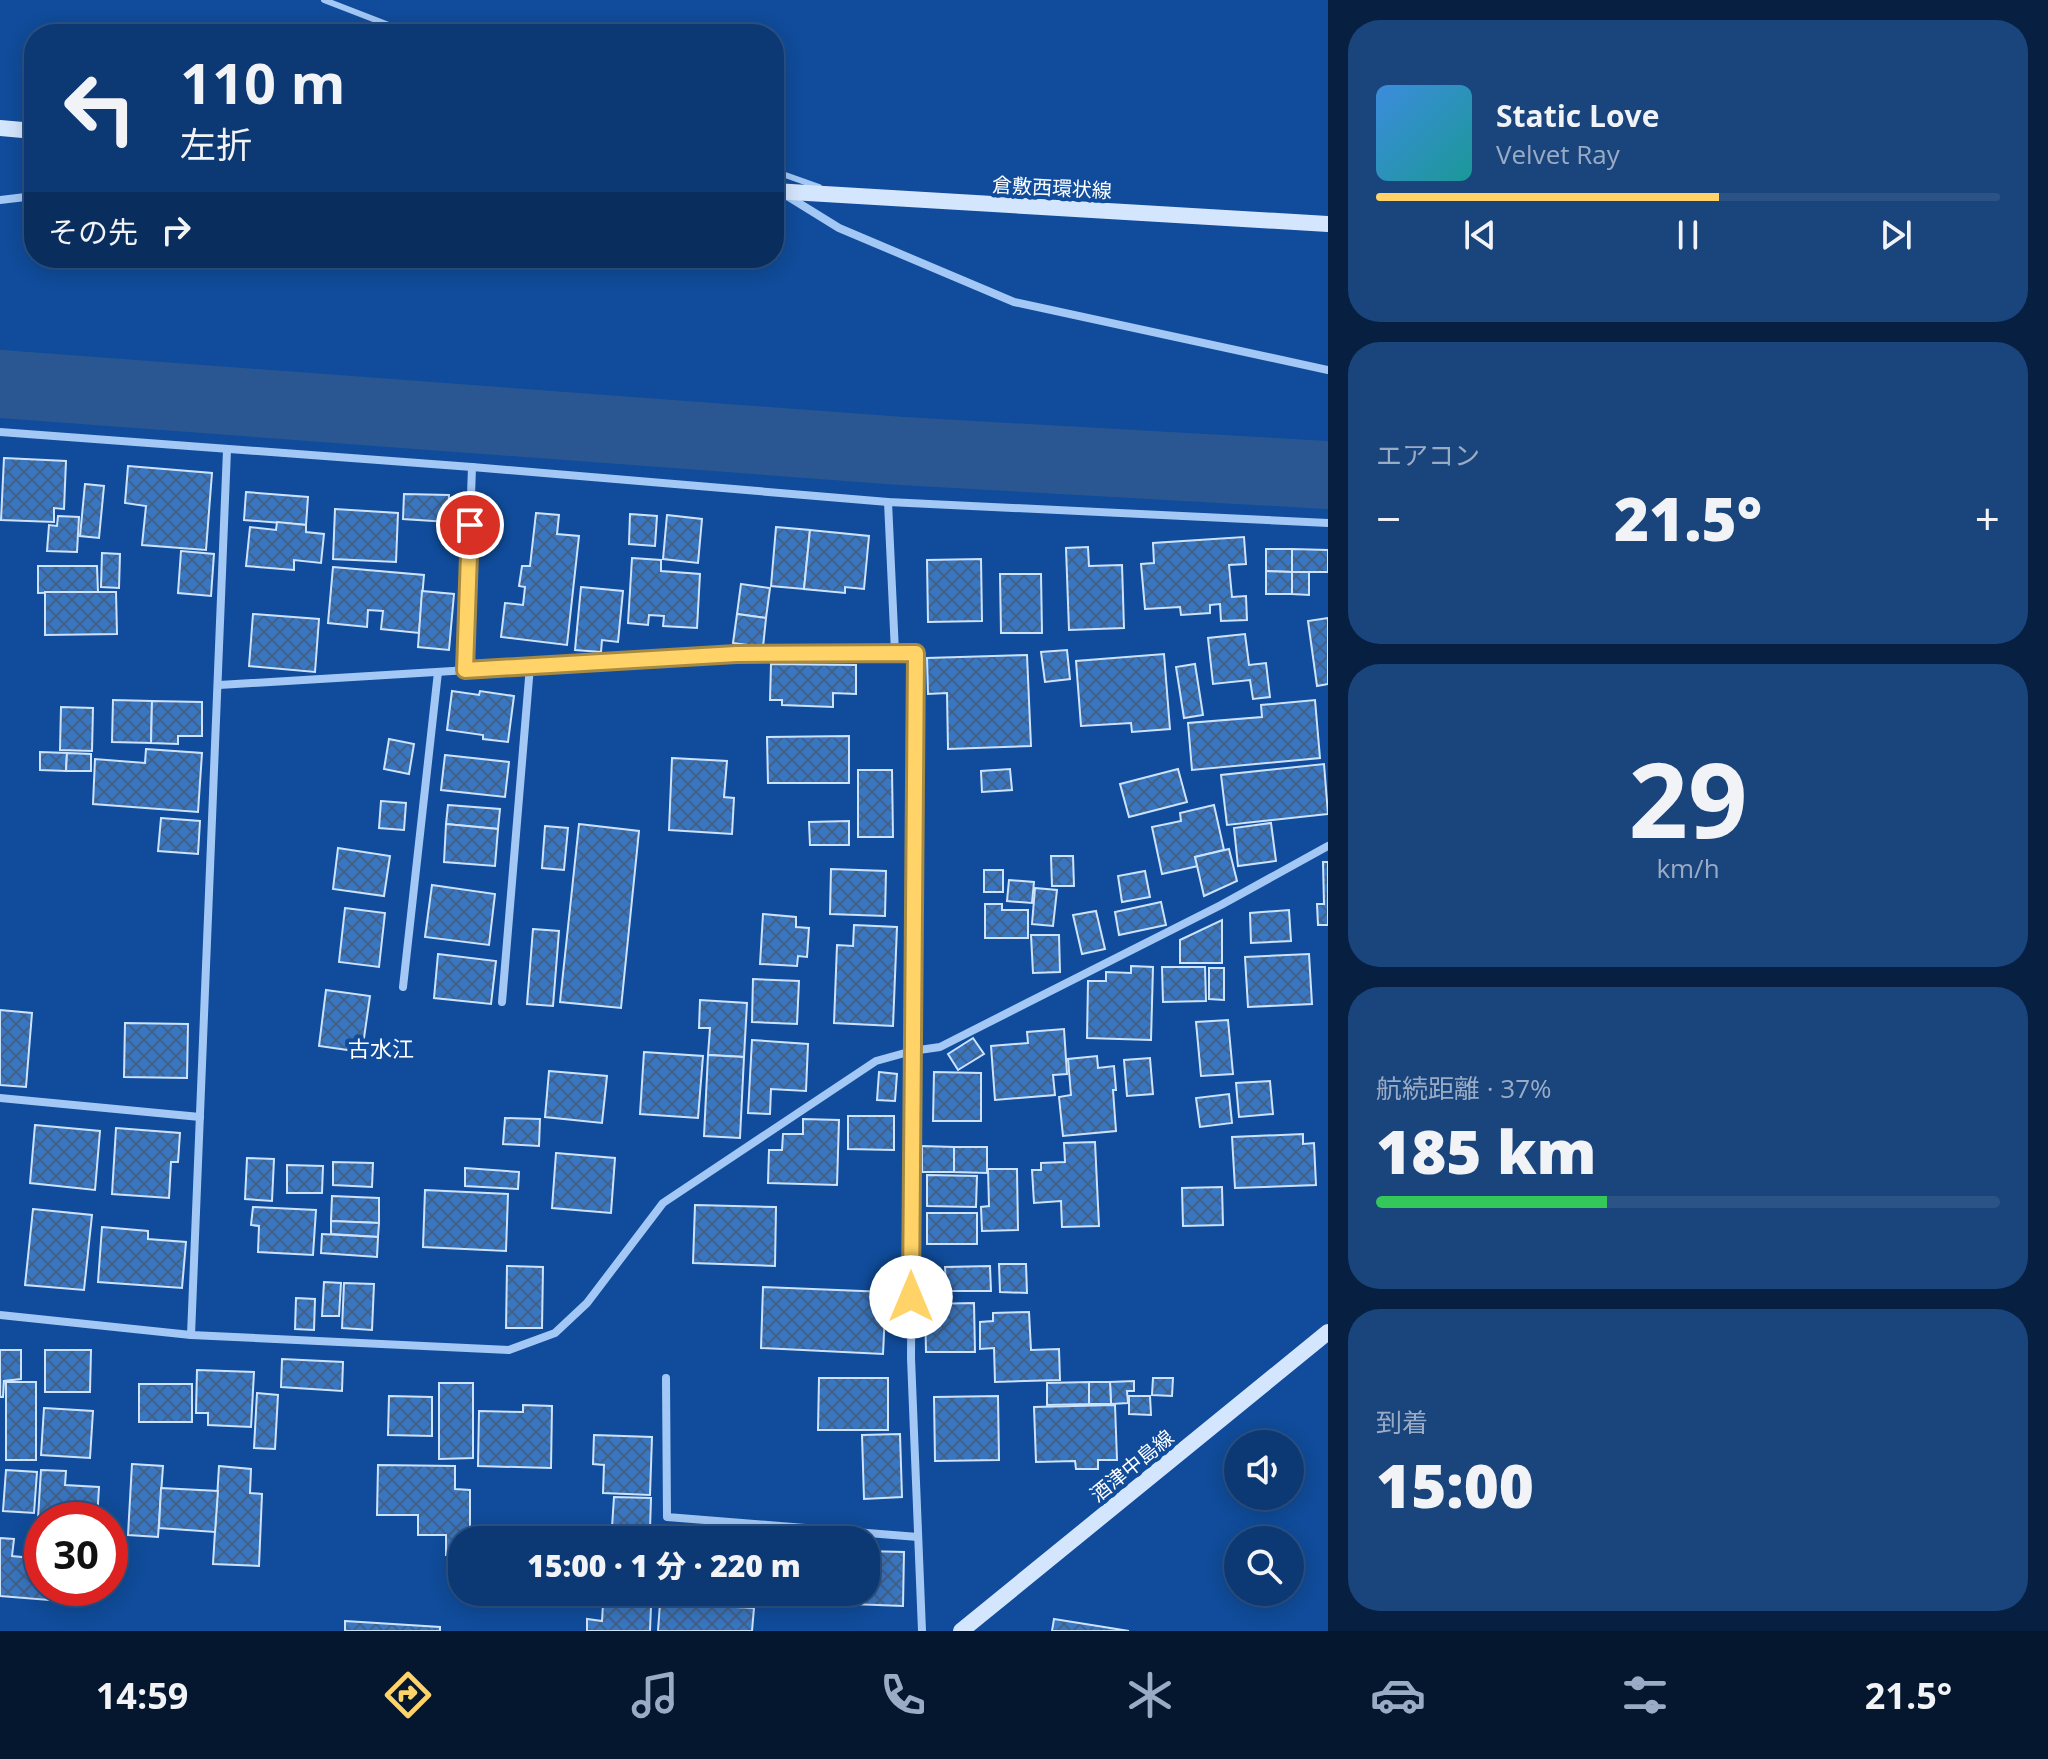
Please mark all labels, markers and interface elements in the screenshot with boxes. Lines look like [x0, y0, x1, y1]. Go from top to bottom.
text: 110 m [180, 44, 346, 120]
icon: left [48, 56, 152, 160]
text: Static Love [1496, 95, 1659, 136]
text: 左折 [180, 120, 252, 169]
text: Velvet Ray [1496, 136, 1620, 172]
street label: 倉敷西環状線 [991, 171, 1113, 204]
icon: right [154, 208, 198, 252]
text: その先 [48, 211, 138, 252]
icon: previous [1458, 213, 1502, 257]
icon: pause [1666, 213, 1710, 257]
icon: next [1874, 213, 1918, 257]
text: エアコン [1376, 437, 1480, 473]
text: 21.5° [1614, 477, 1762, 559]
text: − [1376, 488, 1401, 548]
text: + [1975, 488, 2000, 548]
pin [436, 491, 504, 559]
icon: arrive [448, 503, 492, 547]
text: 29 [1629, 727, 1747, 868]
text: km/h [1656, 850, 1720, 886]
district label: 古水江 [348, 1033, 414, 1063]
text: 航続距離 · 37% [1376, 1070, 1552, 1106]
text: 185 km [1376, 1110, 1597, 1192]
position arrow [869, 1255, 953, 1339]
text: 到着 [1376, 1404, 1428, 1440]
street label: 酒津中島線 [1084, 1424, 1179, 1508]
map controls [1224, 1430, 1304, 1606]
button: sound [1224, 1430, 1304, 1510]
text: 15:00 [1376, 1444, 1534, 1526]
speed limit sign: 30 [24, 1502, 128, 1606]
button: search [1224, 1526, 1304, 1606]
text: 15:00 · 1 分 · 220 m [527, 1545, 801, 1586]
icon: directions [380, 1667, 436, 1723]
icon: music [627, 1667, 683, 1723]
icon: phone [875, 1667, 931, 1723]
icon: climate [1122, 1667, 1178, 1723]
icon: car [1370, 1667, 1426, 1723]
icon: filters [1617, 1667, 1673, 1723]
text: 14:59 [96, 1671, 188, 1720]
text: 21.5° [1865, 1671, 1952, 1720]

